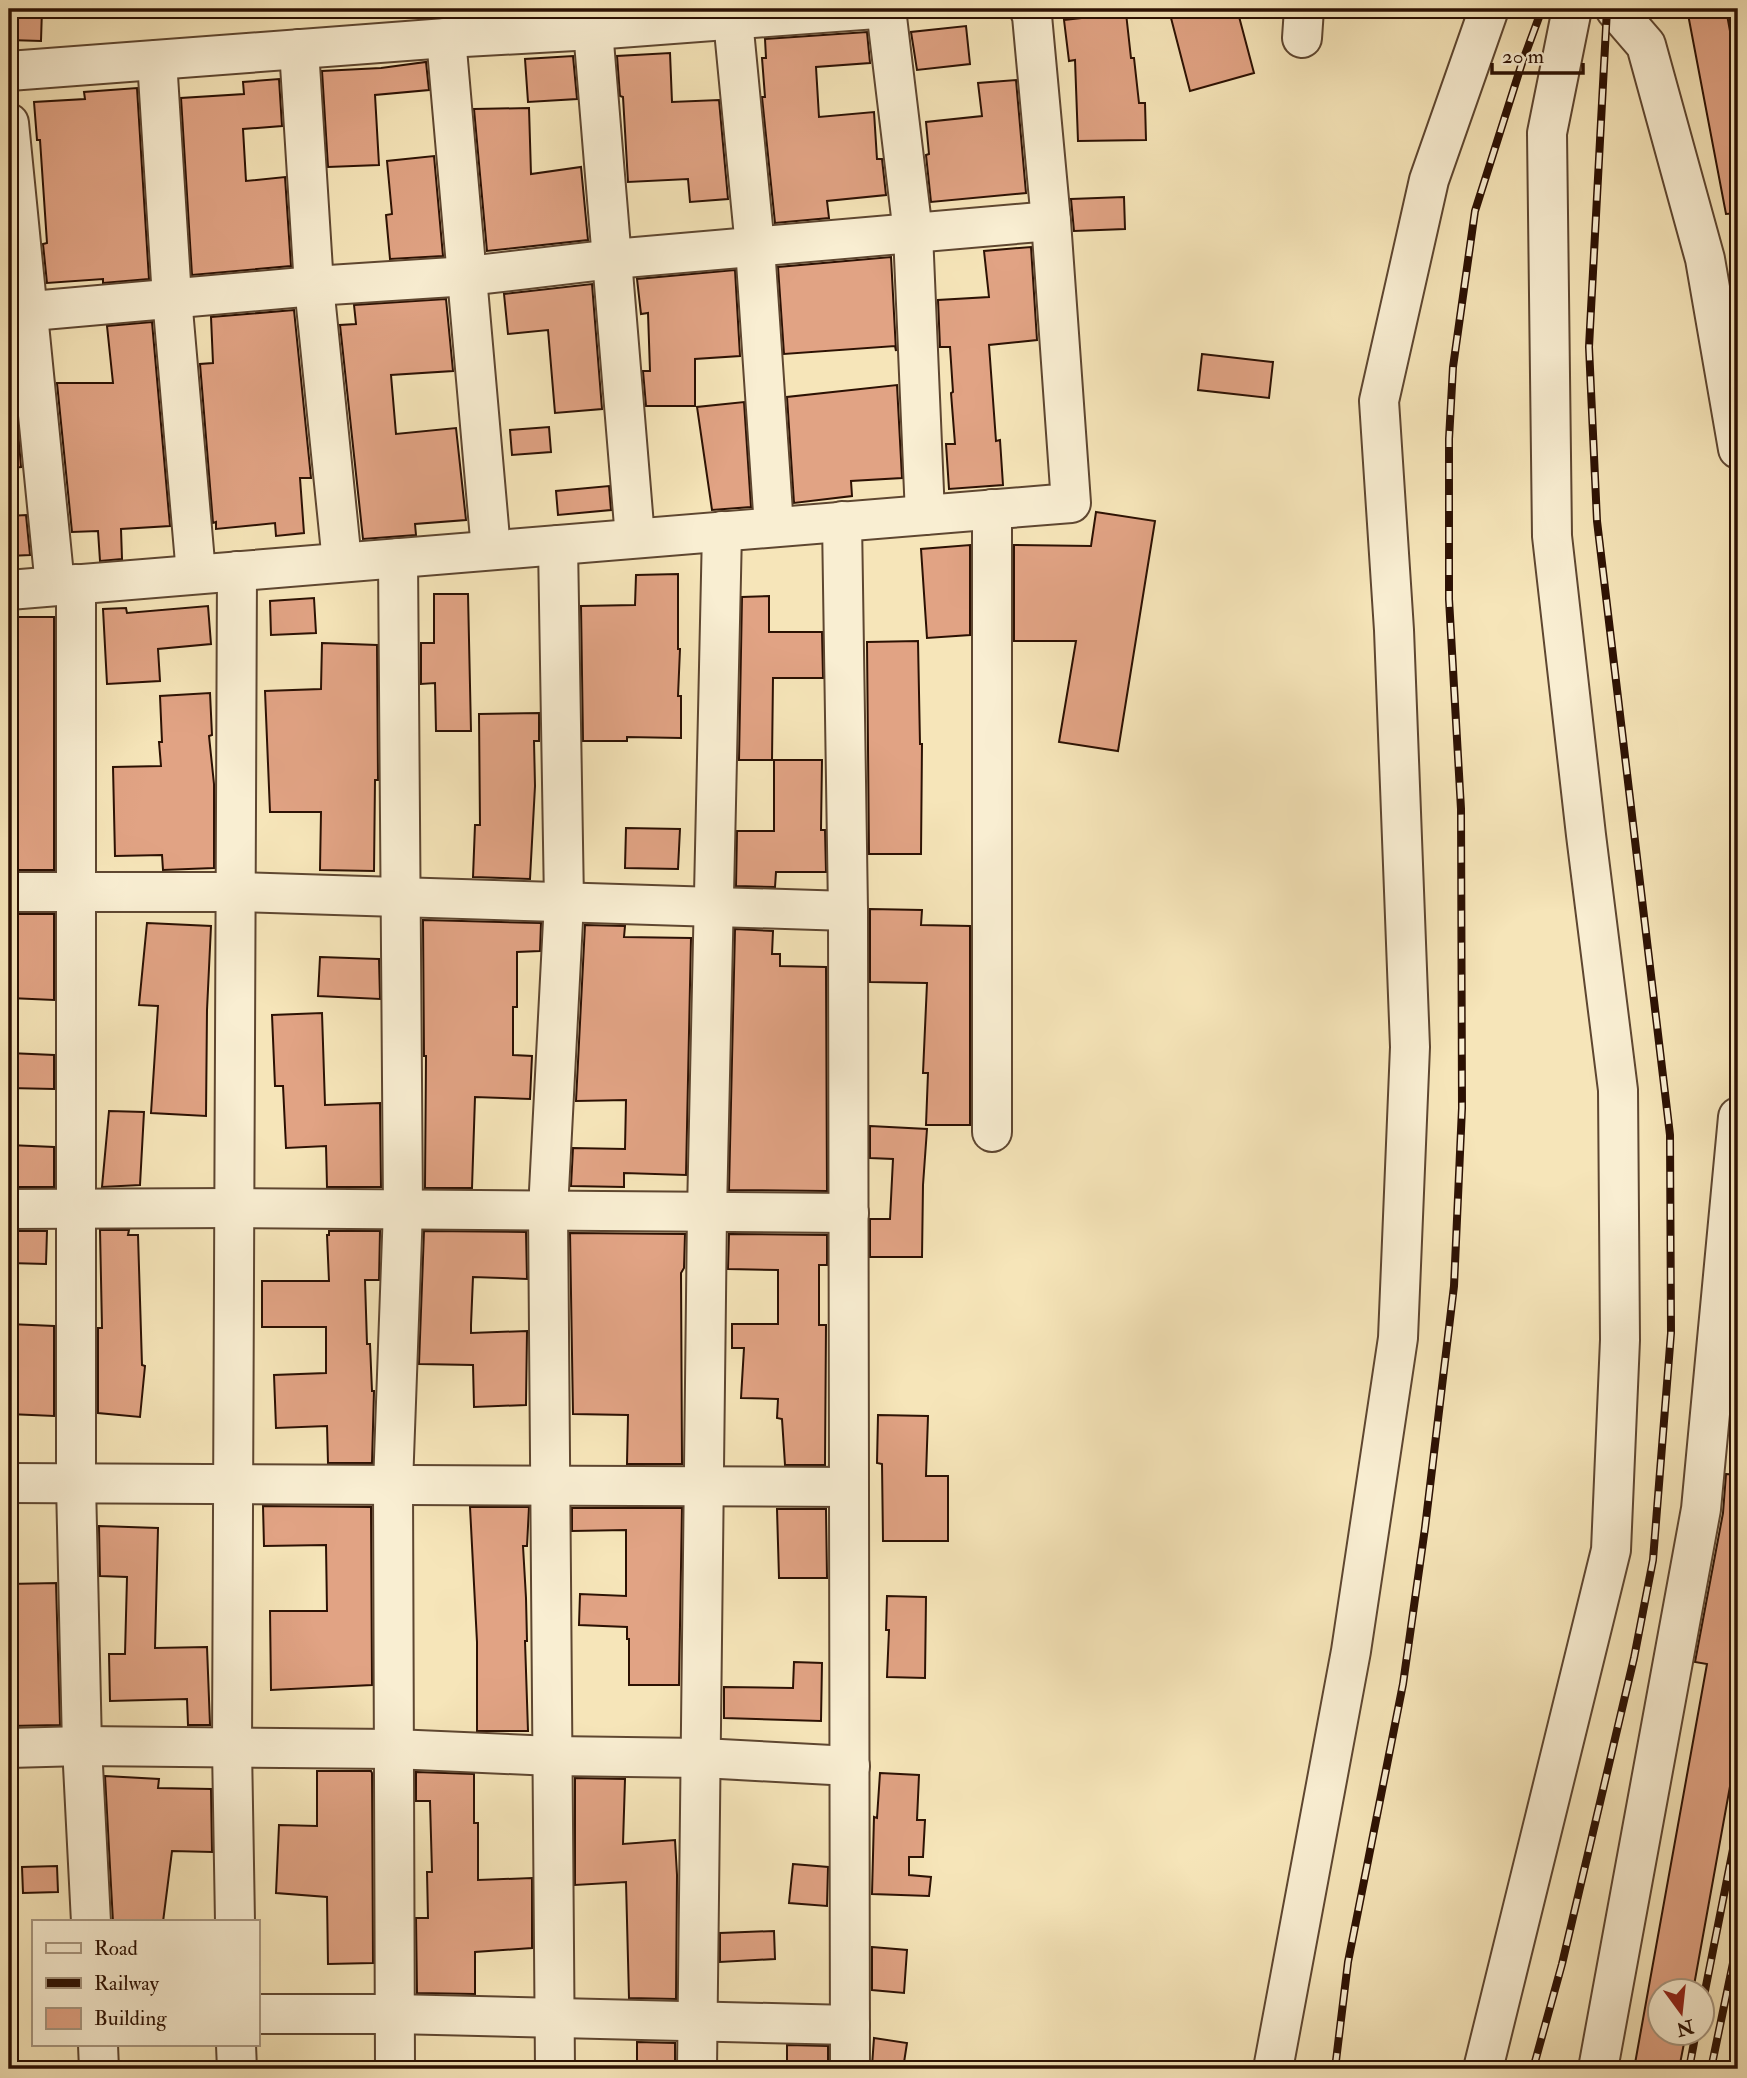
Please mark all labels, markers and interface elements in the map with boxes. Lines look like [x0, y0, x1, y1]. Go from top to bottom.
scale bar [1492, 32, 1582, 76]
text: 20 m [1502, 43, 1544, 70]
legend [32, 1920, 259, 2046]
text: Road [94, 1935, 139, 1962]
text: Railway [94, 1970, 160, 1997]
north arrow [1646, 1976, 1716, 2046]
text: Building [94, 2005, 167, 2032]
text: N [1673, 2013, 1697, 2042]

